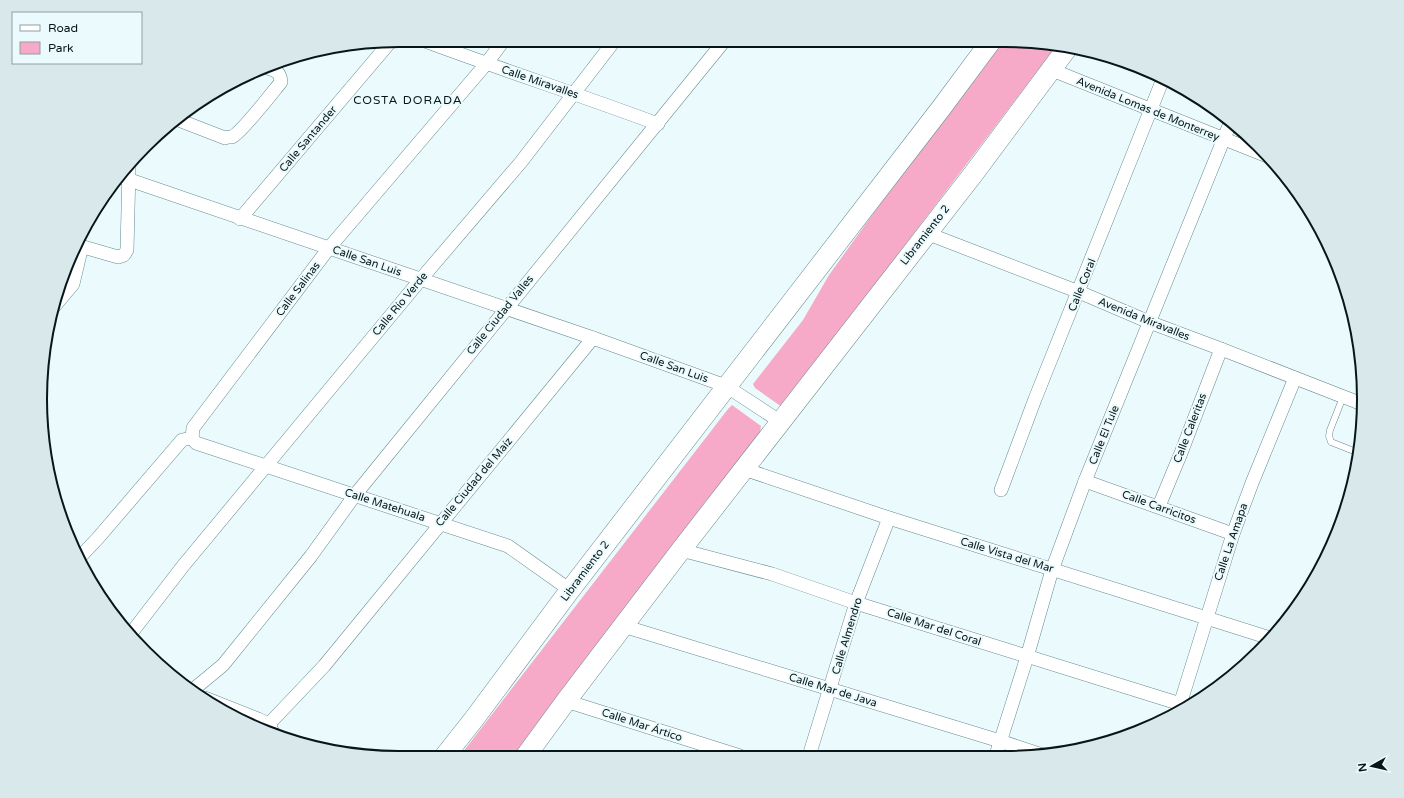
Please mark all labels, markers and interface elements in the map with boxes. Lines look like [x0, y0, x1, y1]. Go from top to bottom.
legend [12, 12, 142, 64]
text: Road [48, 21, 78, 35]
text: Park [48, 41, 74, 55]
street label: Calle Miravalles [500, 63, 580, 101]
street label: Avenida Lomas de Monterrey [1075, 74, 1221, 144]
district label: COSTA DORADA [353, 93, 463, 107]
street label: Calle Santander [277, 103, 340, 175]
street label: Libramiento 2 [898, 202, 953, 268]
street label: Calle San Luis [331, 243, 403, 279]
street label: Calle Coral [1066, 257, 1098, 313]
street label: Calle Salinas [273, 259, 323, 319]
street label: Calle Río Verde [370, 270, 430, 338]
street label: Calle Ciudad Valles [464, 273, 536, 357]
street label: Avenida Miravalles [1096, 295, 1192, 343]
street label: Calle San Luis [638, 349, 710, 385]
street label: Calle Caleritas [1171, 391, 1209, 465]
street label: Calle El Tule [1086, 403, 1122, 467]
street label: Calle Ciudad del Maíz [433, 434, 515, 529]
street label: Calle Matehuala [343, 486, 427, 524]
street label: Calle Carricitos [1120, 488, 1198, 526]
street label: Calle La Amapa [1212, 501, 1250, 583]
street label: Calle Vista del Mar [959, 535, 1056, 576]
street label: Libramiento 2 [558, 538, 612, 604]
street label: Calle Almendro [829, 596, 865, 676]
street label: Calle Mar del Coral [885, 606, 983, 648]
street label: Calle Mar de Java [787, 670, 879, 710]
street label: Calle Mar Ártico [600, 705, 685, 744]
north arrow [1352, 746, 1392, 786]
text: N [1356, 762, 1370, 773]

